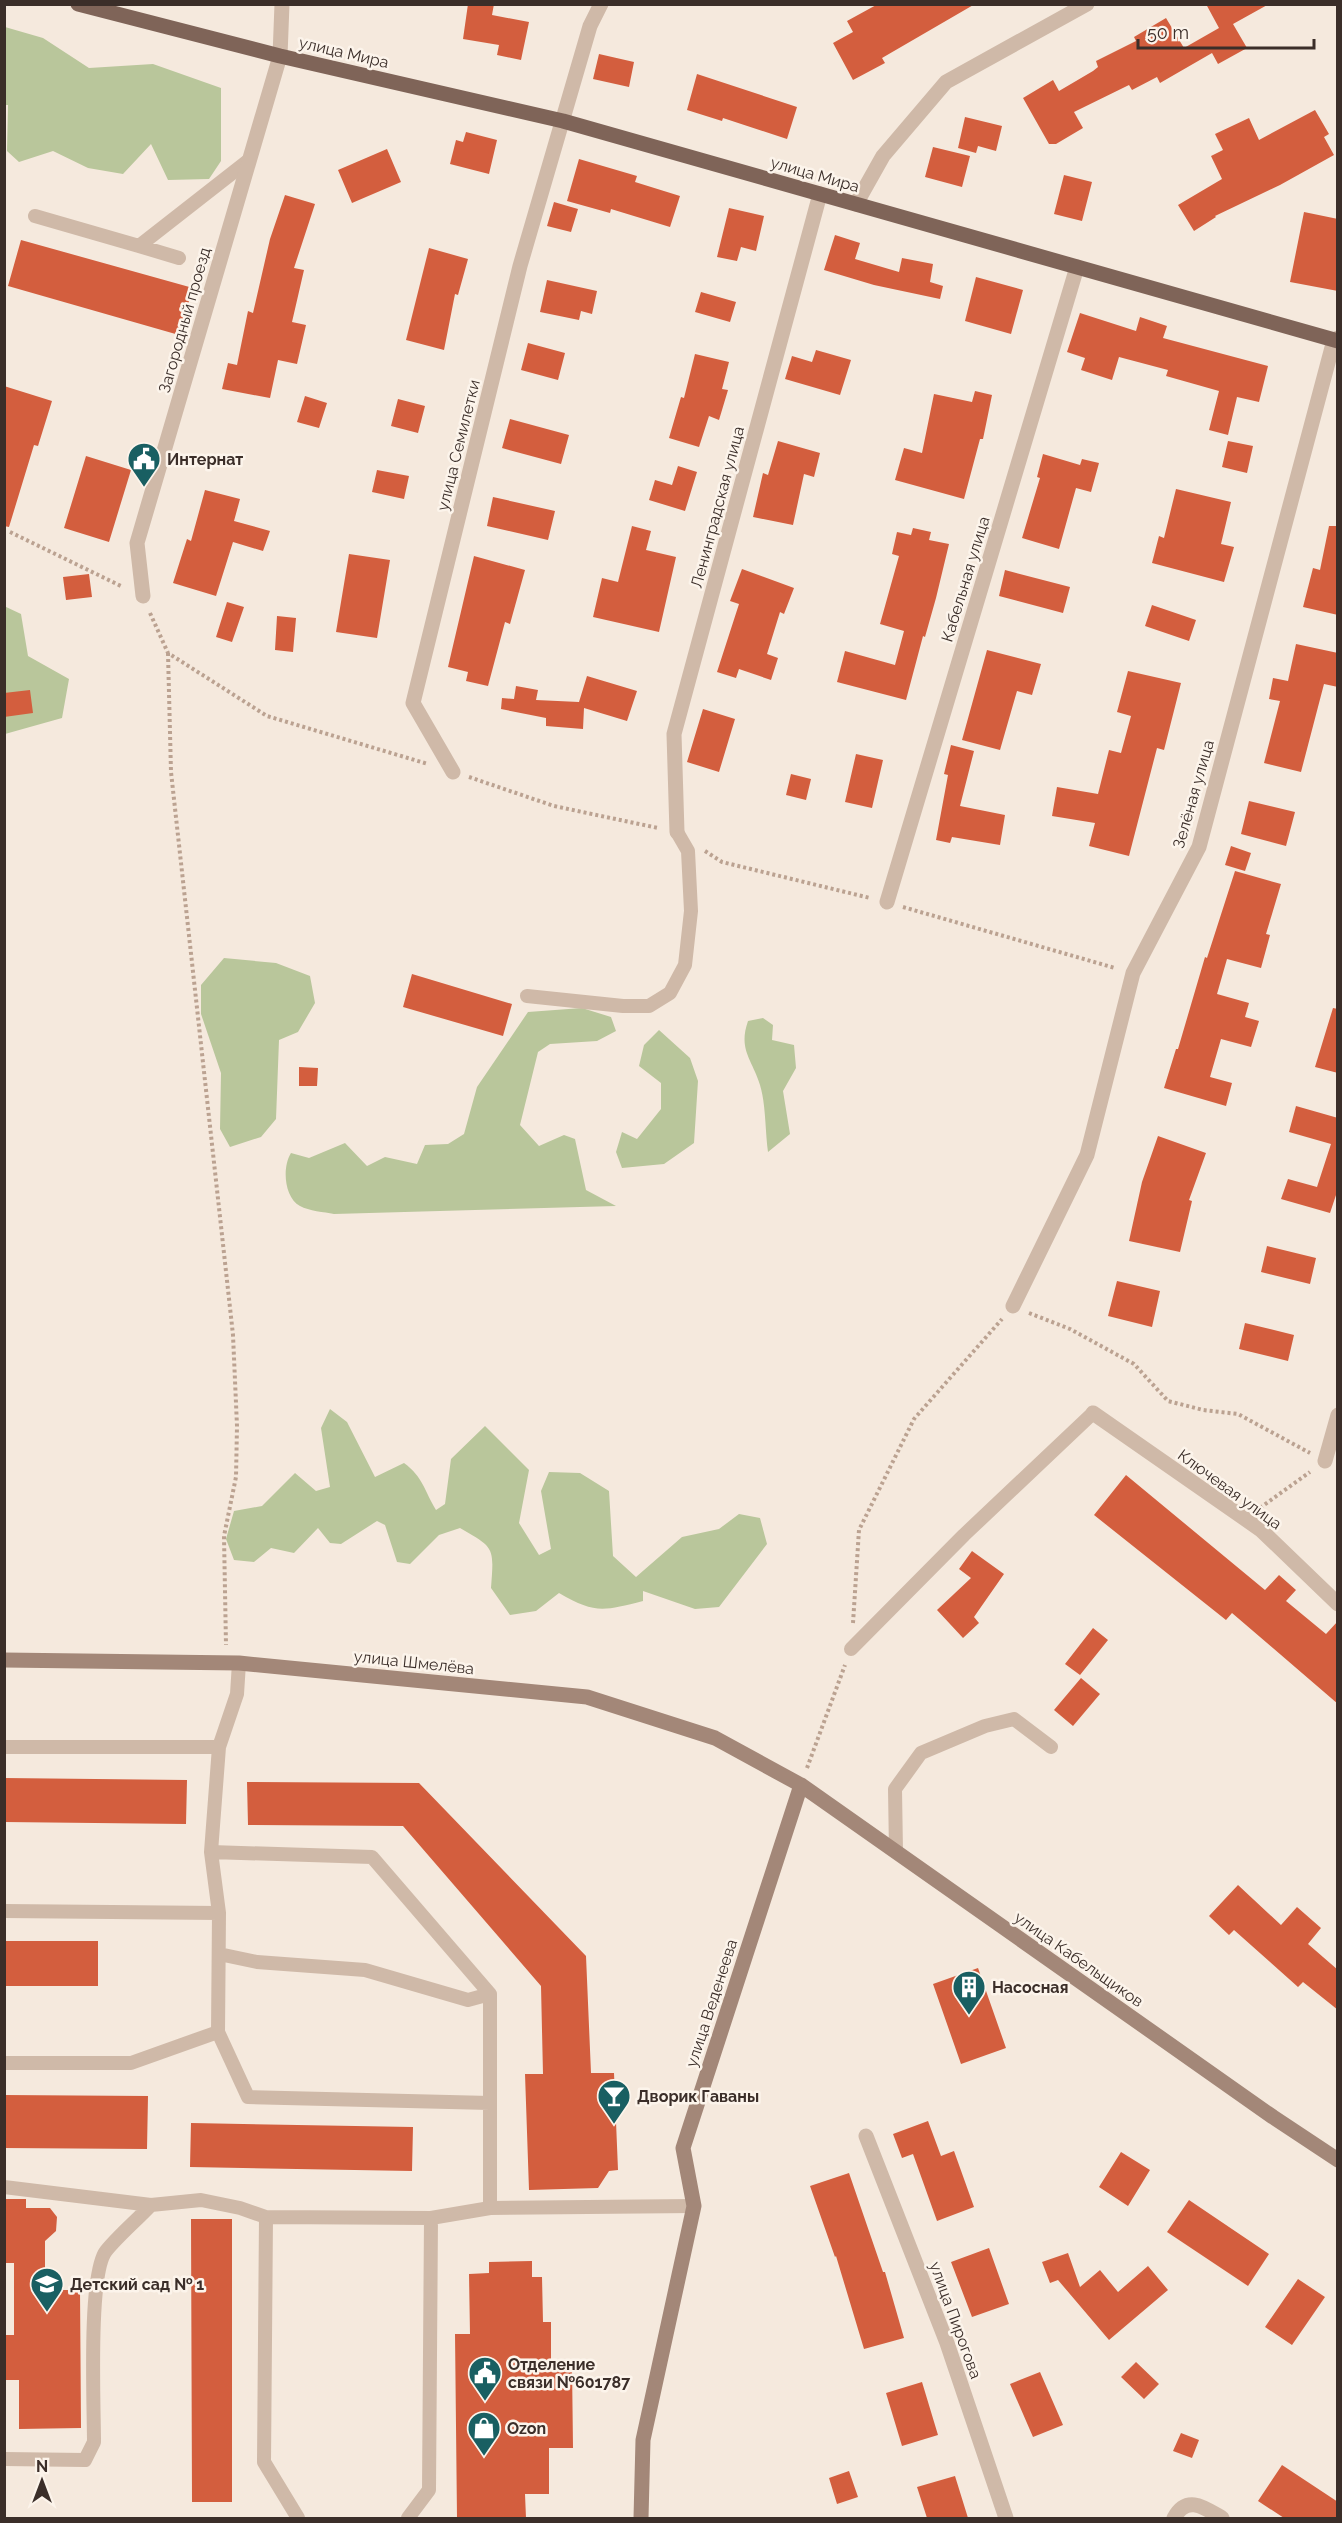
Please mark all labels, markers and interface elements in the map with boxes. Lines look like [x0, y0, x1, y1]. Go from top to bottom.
scale bar [1138, 12, 1314, 50]
text: 50 m [1147, 22, 1189, 43]
street label: улица Мира [297, 33, 391, 72]
street label: улица Мира [768, 153, 861, 196]
street label: Загородный проезд [155, 245, 214, 395]
street label: улица Семилетки [433, 378, 484, 513]
street label: Ленинградская улица [687, 424, 748, 590]
public building icon: Интернат [126, 441, 162, 488]
place label: Интернат [167, 450, 243, 469]
street label: Кабельная улица [937, 514, 994, 644]
street label: Зелёная улица [1169, 738, 1218, 851]
street label: Ключевая улица [1174, 1445, 1285, 1533]
street label: улица Шмелёва [353, 1647, 475, 1678]
street label: улица Кабельщиков [1011, 1908, 1147, 2011]
street label: улица Веденеева [682, 1937, 741, 2070]
building icon: Насосная [951, 1969, 987, 2016]
place label: Насосная [992, 1978, 1068, 1997]
bar icon: Дворик Гаваны [596, 2078, 632, 2125]
place label: Дворик Гаваны [637, 2087, 759, 2106]
street label: улица Пирогова [926, 2259, 985, 2381]
school or university icon: Детский сад № 1 [29, 2266, 65, 2313]
place label: Детский сад № 1 [70, 2275, 204, 2294]
public building icon: Отделение связи №601787 [467, 2355, 503, 2402]
place label: Отделение связи №601787 [508, 2355, 630, 2392]
shop icon: Ozon [466, 2410, 502, 2457]
place label: Ozon [507, 2419, 546, 2438]
north arrow [12, 2451, 72, 2511]
text: N [36, 2457, 48, 2476]

